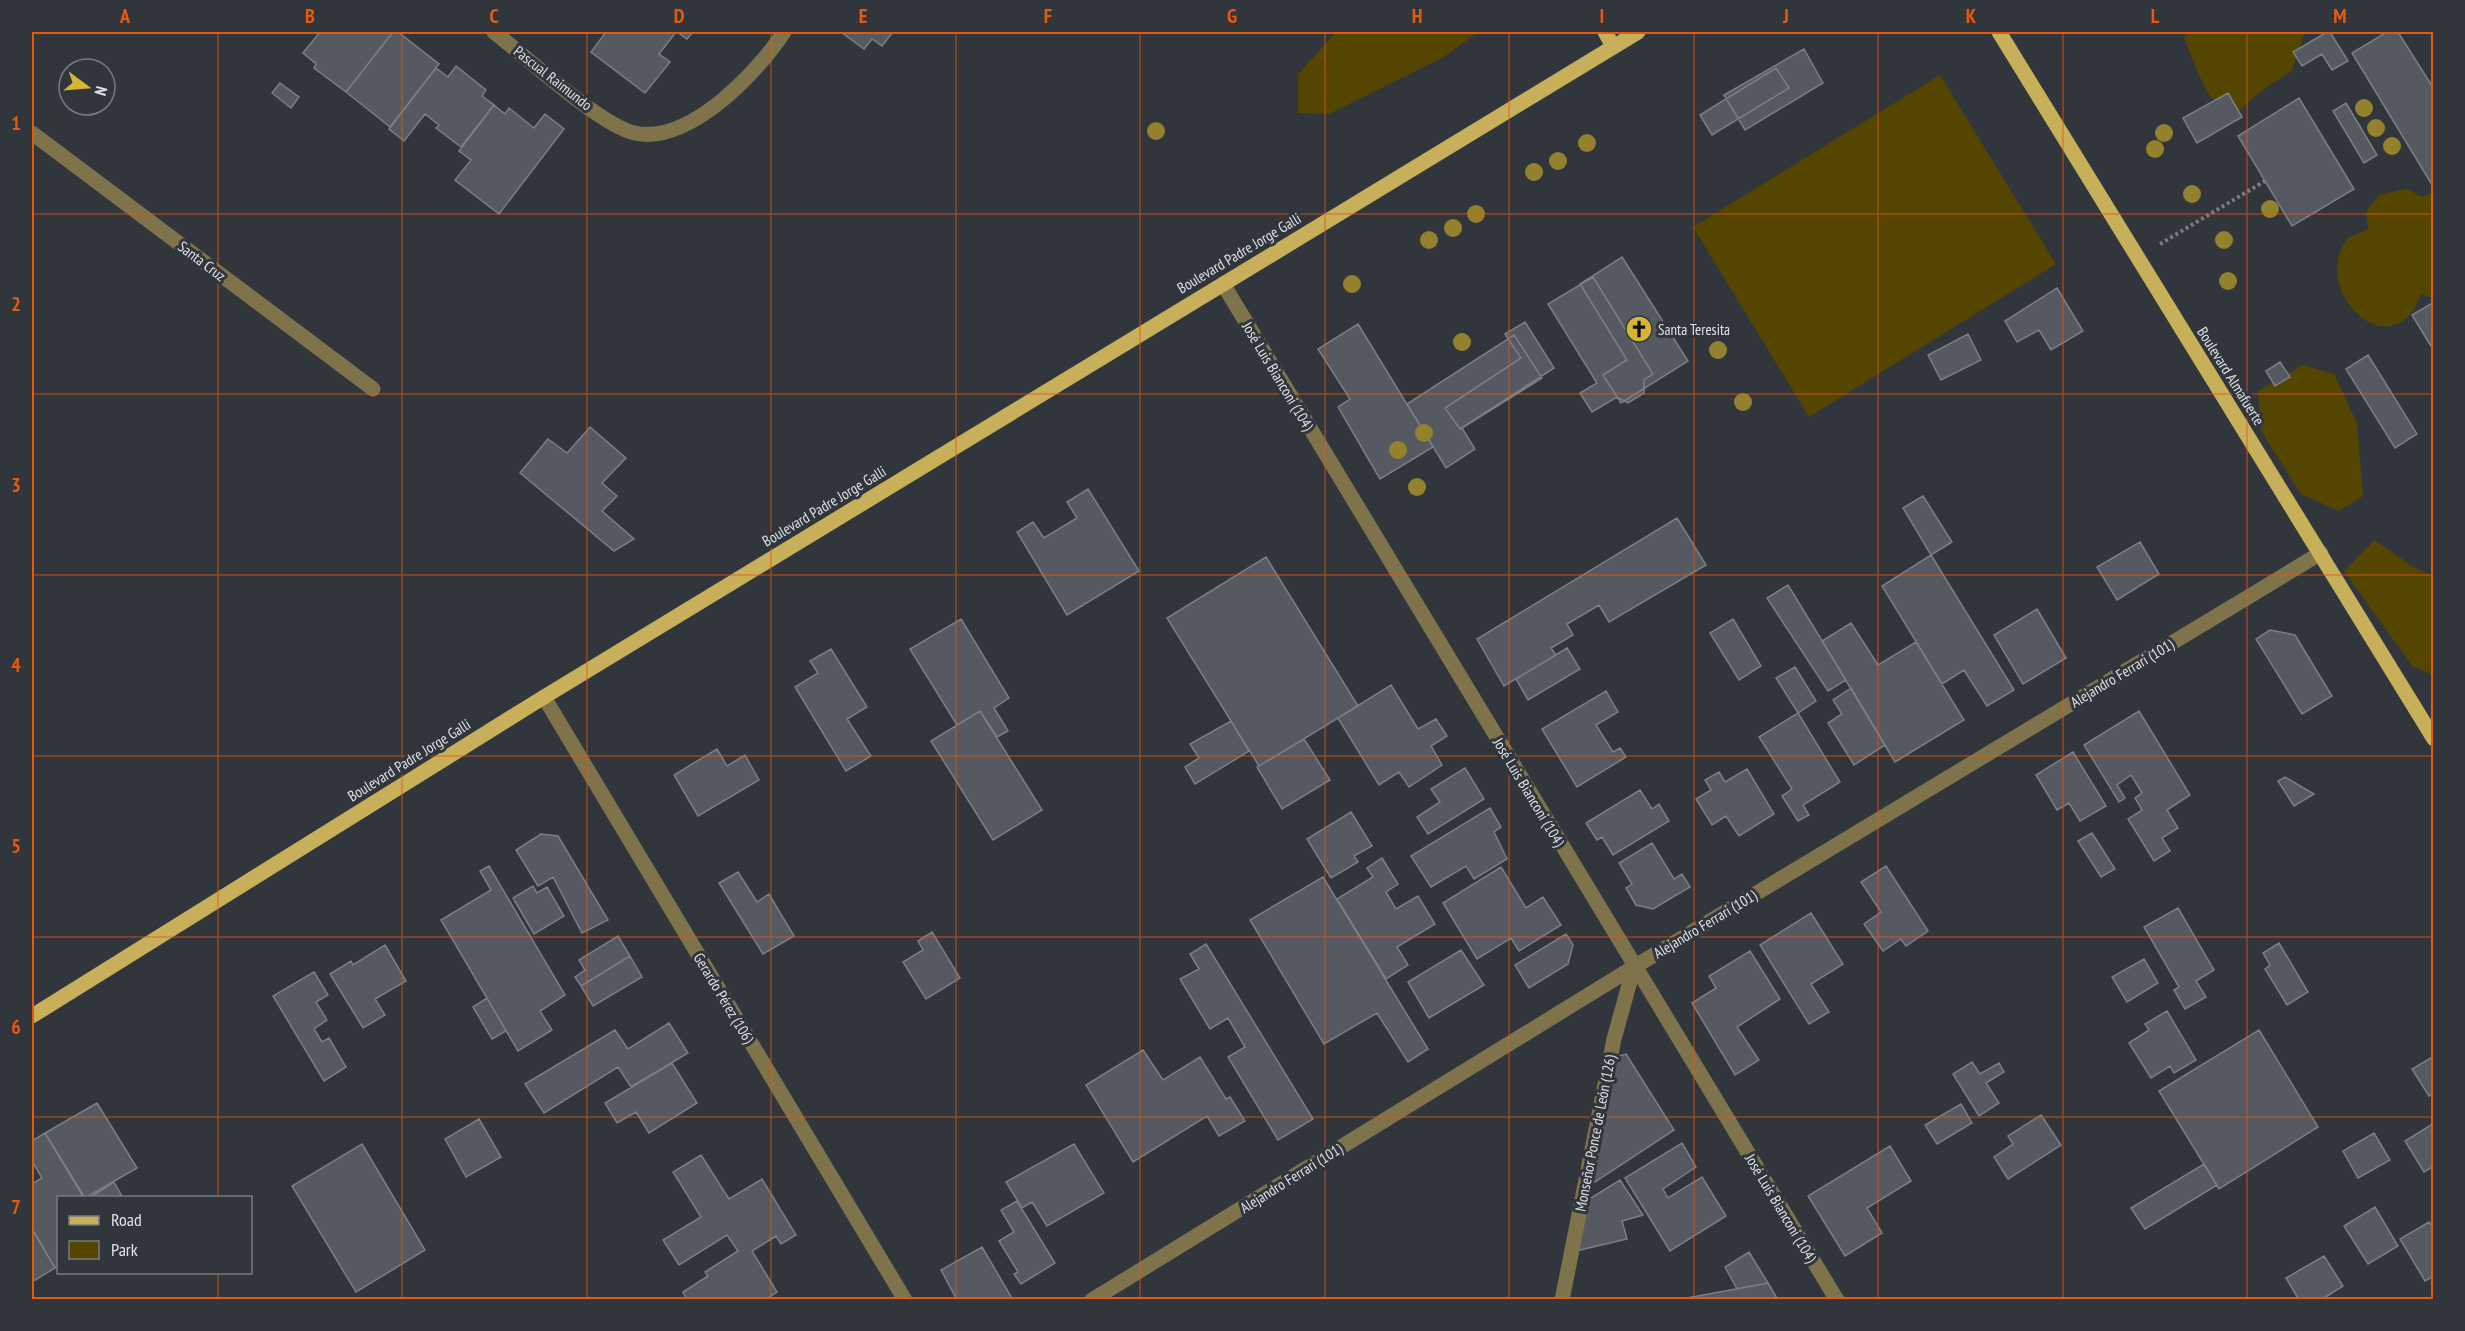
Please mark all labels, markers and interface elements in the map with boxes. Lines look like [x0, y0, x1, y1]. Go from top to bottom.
text: A [119, 3, 131, 29]
text: B [305, 3, 315, 29]
text: C [489, 3, 499, 29]
text: D [674, 3, 685, 29]
text: E [859, 3, 867, 29]
text: F [1044, 3, 1052, 29]
text: G [1227, 3, 1237, 29]
text: H [1412, 3, 1422, 29]
text: I [1600, 3, 1604, 29]
text: J [1782, 3, 1789, 29]
text: K [1966, 3, 1977, 29]
text: L [2151, 3, 2160, 29]
text: M [2333, 3, 2347, 29]
street label: Pascual Raimundo [510, 42, 596, 114]
north arrow [57, 57, 117, 117]
text: N [91, 84, 112, 98]
text: 1 [11, 110, 21, 136]
street label: Boulevard Padre Jorge Galli [1174, 209, 1304, 297]
street label: Santa Cruz [174, 237, 230, 285]
text: 2 [11, 291, 21, 317]
church icon: Santa Teresita [1624, 314, 1654, 344]
street label: José Luis Bianconi (104) [1238, 317, 1318, 434]
place label: Santa Teresita [1658, 320, 1730, 339]
street label: Boulevard Almafuerte [2193, 323, 2269, 429]
street label: Boulevard Padre Jorge Galli [759, 462, 889, 550]
text: 3 [11, 472, 21, 498]
street label: Alejandro Ferrari (101) [2067, 634, 2178, 711]
text: 4 [11, 652, 21, 678]
street label: Boulevard Padre Jorge Galli [344, 715, 474, 805]
street label: José Luis Bianconi (104) [1489, 733, 1569, 850]
text: 5 [11, 833, 21, 859]
street label: Alejandro Ferrari (101) [1650, 885, 1761, 962]
street label: Gerardo Pérez (106) [690, 949, 759, 1047]
text: 6 [11, 1014, 21, 1040]
street label: Monseñor Ponce de León (126) [1570, 1053, 1620, 1213]
street label: Alejandro Ferrari (101) [1236, 1139, 1346, 1217]
street label: José Luis Bianconi (104) [1741, 1149, 1821, 1266]
text: 7 [11, 1194, 21, 1220]
legend [57, 1196, 252, 1274]
text: Road [111, 1208, 142, 1231]
text: Park [111, 1238, 138, 1261]

